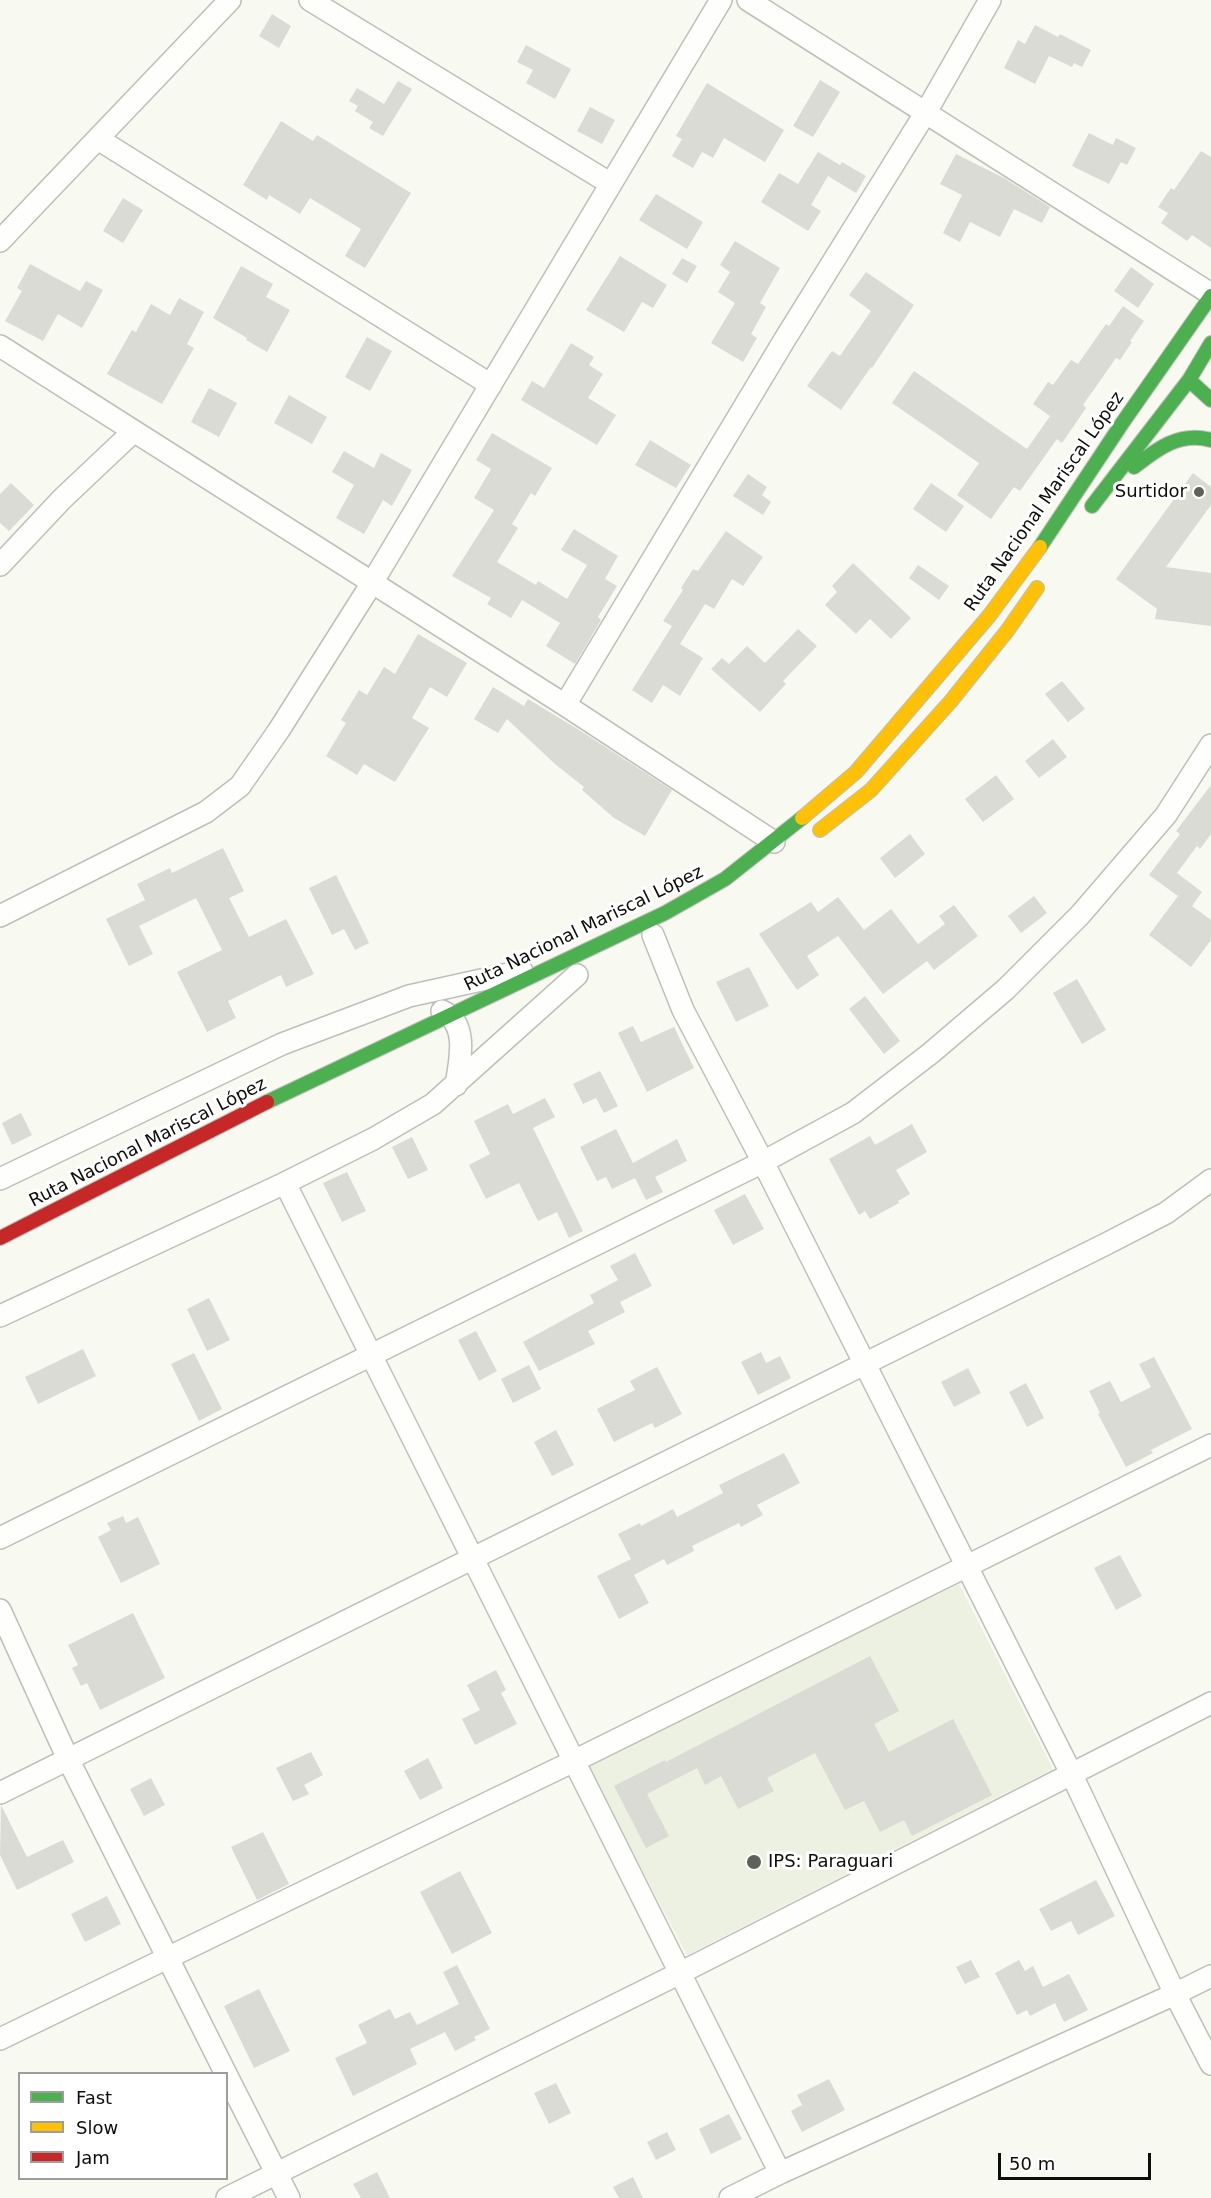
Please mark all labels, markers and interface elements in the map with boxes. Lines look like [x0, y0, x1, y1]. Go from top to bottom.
street label: Ruta Nacional Mariscal López [961, 388, 1129, 616]
place label: Surtidor [1115, 481, 1187, 503]
marker: Surtidor [1192, 485, 1206, 499]
street label: Ruta Nacional Mariscal López [461, 862, 707, 996]
street label: Ruta Nacional Mariscal López [26, 1074, 270, 1212]
place label: IPS: Paraguari [768, 1851, 893, 1873]
marker: IPS: Paraguari [745, 1853, 763, 1871]
legend [18, 2072, 228, 2180]
text: Fast [76, 2087, 112, 2108]
text: Slow [76, 2117, 118, 2138]
scale bar [1001, 2141, 1154, 2179]
text: Jam [76, 2147, 110, 2168]
text: 50 m [1009, 2153, 1055, 2174]

